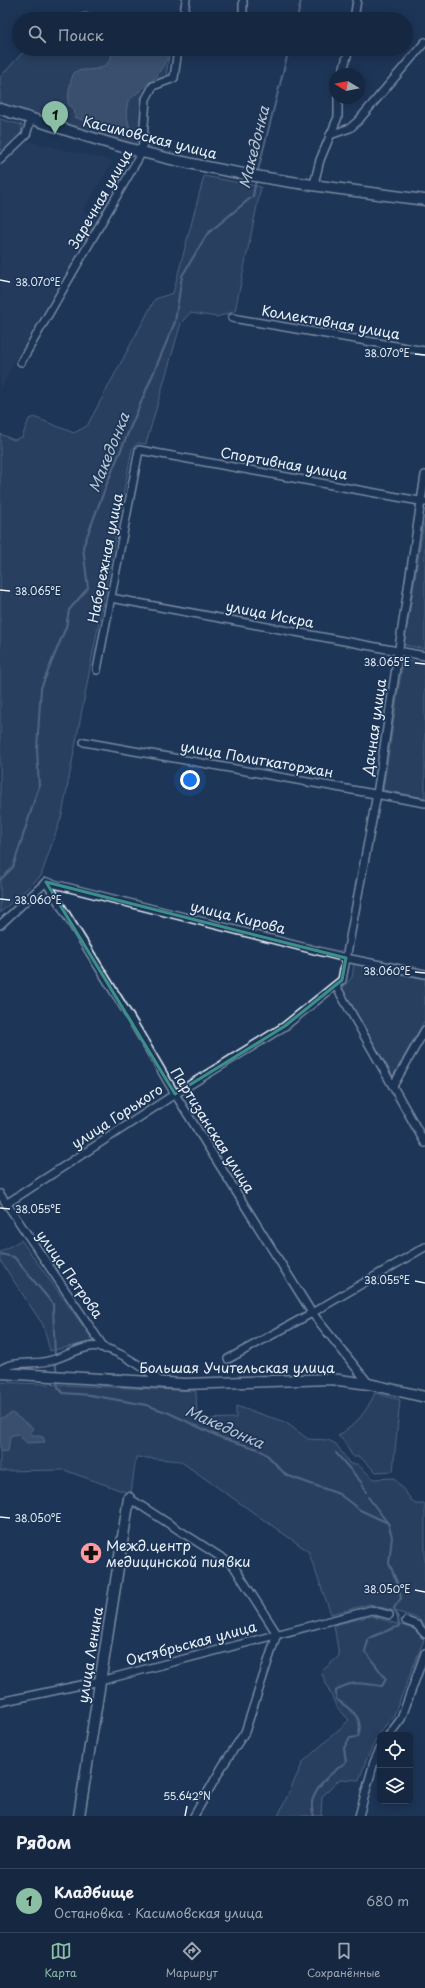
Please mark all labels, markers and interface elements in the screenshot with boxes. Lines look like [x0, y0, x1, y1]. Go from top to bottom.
search box [12, 12, 413, 56]
icon: search [26, 23, 48, 45]
text: Поиск [58, 23, 104, 46]
north arrow [329, 68, 365, 104]
pin: 1 [42, 101, 68, 134]
water label: Македонка [232, 103, 274, 191]
street label: Касимовская улица [81, 110, 220, 164]
street label: Заречная улица [63, 145, 137, 253]
text: 38.070°E [15, 274, 61, 289]
street label: Коллективная улица [260, 300, 402, 345]
text: 38.070°E [364, 345, 410, 360]
water label: Македонка [82, 408, 135, 495]
street label: Спортивная улица [219, 441, 349, 485]
street label: Набережная улица [82, 491, 128, 625]
text: 38.065°E [15, 583, 61, 598]
street label: улица Искра [224, 595, 316, 633]
text: 38.065°E [364, 654, 410, 669]
street label: Дачная улица [357, 677, 391, 778]
street label: улица Политкаторжан [179, 735, 335, 783]
your location [180, 770, 200, 790]
text: 38.060°E [14, 892, 62, 907]
street label: улица Кирова [188, 895, 288, 939]
text: 38.060°E [363, 963, 411, 978]
street label: Партизанская улица [166, 1063, 260, 1197]
street label: улица Горького [67, 1078, 167, 1154]
text: 38.055°E [15, 1201, 61, 1216]
street label: улица Петрова [32, 1225, 109, 1323]
text: 38.055°E [364, 1272, 410, 1287]
street label: Большая Учительская улица [139, 1357, 335, 1378]
water label: Македонка [182, 1398, 269, 1454]
text: 38.050°E [14, 1510, 62, 1525]
place label: Межд.центр медицинской пиявки [106, 1535, 251, 1572]
pharmacy icon: Межд.центр медицинской пиявки [78, 1540, 104, 1566]
text: 38.050°E [363, 1581, 411, 1596]
street label: улица Ленина [72, 1605, 108, 1705]
street label: Октябрьская улица [123, 1615, 259, 1671]
map controls [377, 1732, 413, 1804]
button: locate [377, 1732, 413, 1768]
button: layers [377, 1768, 413, 1804]
text: 55.642°N [163, 1788, 211, 1803]
text: Рядом [16, 1829, 71, 1855]
text: Кладбище [54, 1880, 134, 1903]
text: 1 [26, 1891, 32, 1910]
text: 680 m [366, 1891, 409, 1910]
text: Остановка · Касимовская улица [54, 1903, 263, 1922]
tab: Карта [45, 1940, 77, 1981]
tab: Маршрут [166, 1940, 218, 1981]
tab: Сохранённые [307, 1940, 380, 1981]

